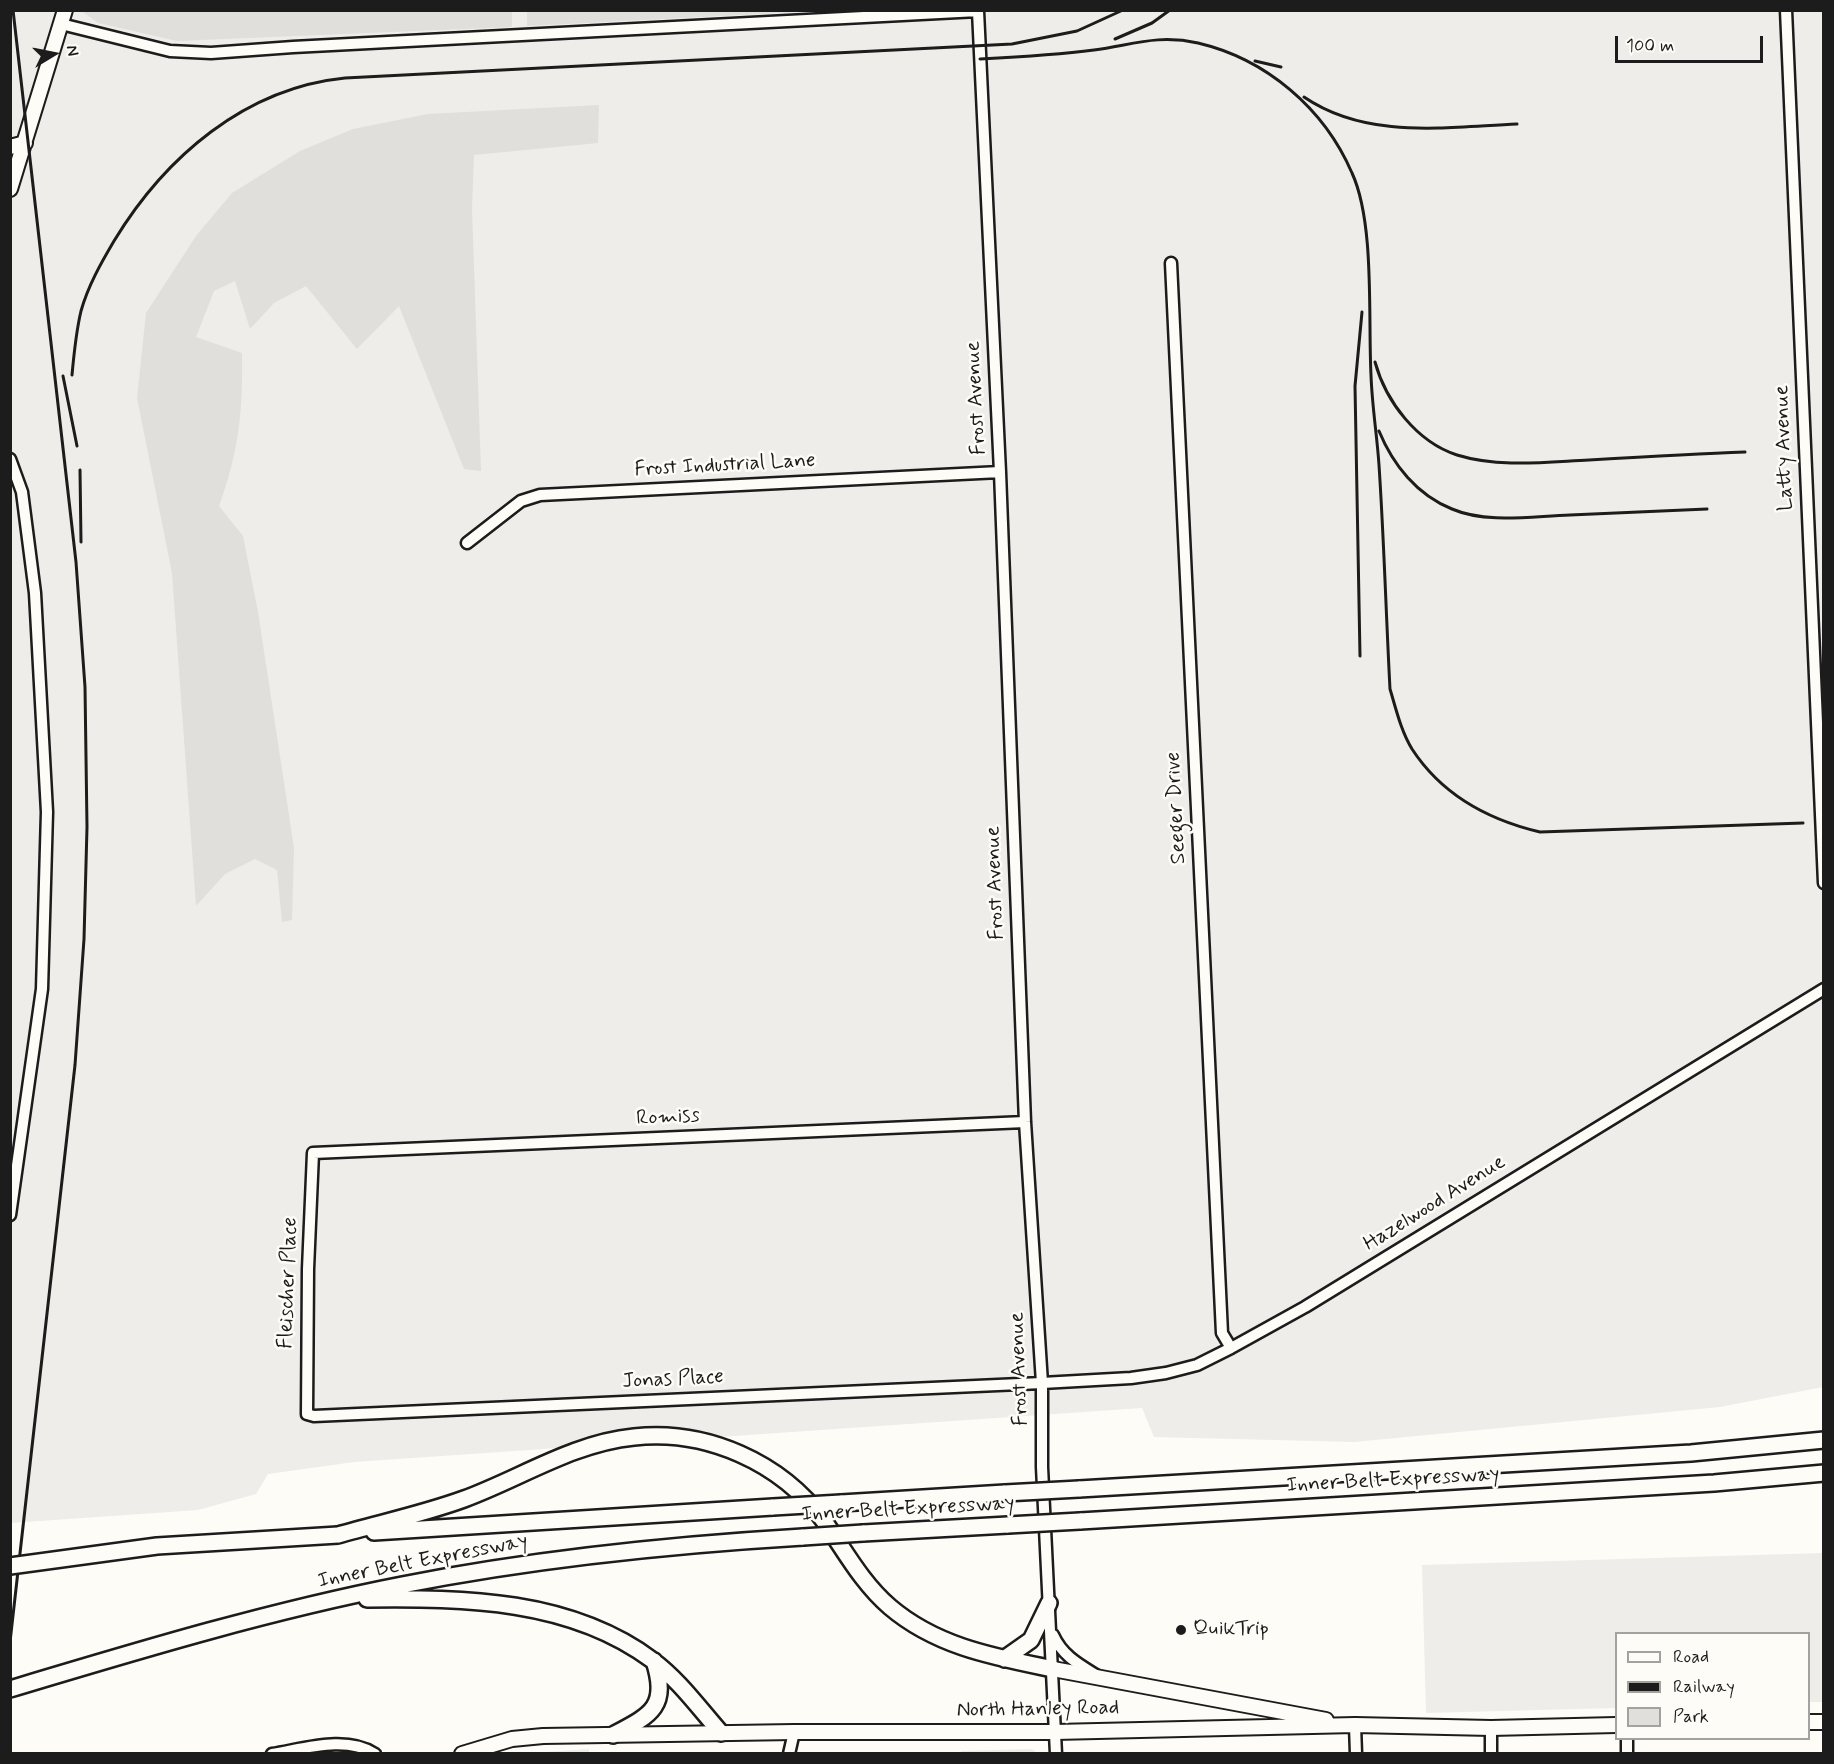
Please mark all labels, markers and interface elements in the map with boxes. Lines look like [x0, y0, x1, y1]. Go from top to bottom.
north arrow [24, 24, 84, 84]
scale bar [1618, 24, 1766, 62]
text: 100 m [1626, 34, 1674, 58]
text: N [61, 44, 83, 58]
street label: Frost Avenue [961, 340, 993, 456]
street label: Latty Avenue [1770, 385, 1800, 511]
street label: Frost Industrial Lane [634, 449, 816, 483]
street label: Seeger Drive [1161, 751, 1193, 865]
street label: Frost Avenue [981, 826, 1011, 940]
street label: Romiss [636, 1104, 700, 1132]
street label: Hazelwood Avenue [1359, 1150, 1511, 1258]
street label: Fleischer Place [274, 1217, 304, 1349]
street label: Frost Avenue [1005, 1312, 1035, 1426]
street label: Jonas Place [622, 1365, 724, 1395]
street label: Inner Belt Expressway [1286, 1463, 1500, 1499]
street label: Inner Belt Expressway [801, 1492, 1015, 1528]
street label: Inner Belt Expressway [316, 1529, 530, 1595]
place label: QuikTrip [1193, 1617, 1269, 1643]
marker: QuikTrip [1174, 1623, 1188, 1637]
legend [1615, 1632, 1810, 1740]
text: Road [1673, 1645, 1709, 1669]
text: Railway [1673, 1675, 1735, 1699]
street label: North Hanley Road [956, 1696, 1120, 1724]
text: Park [1673, 1705, 1709, 1729]

